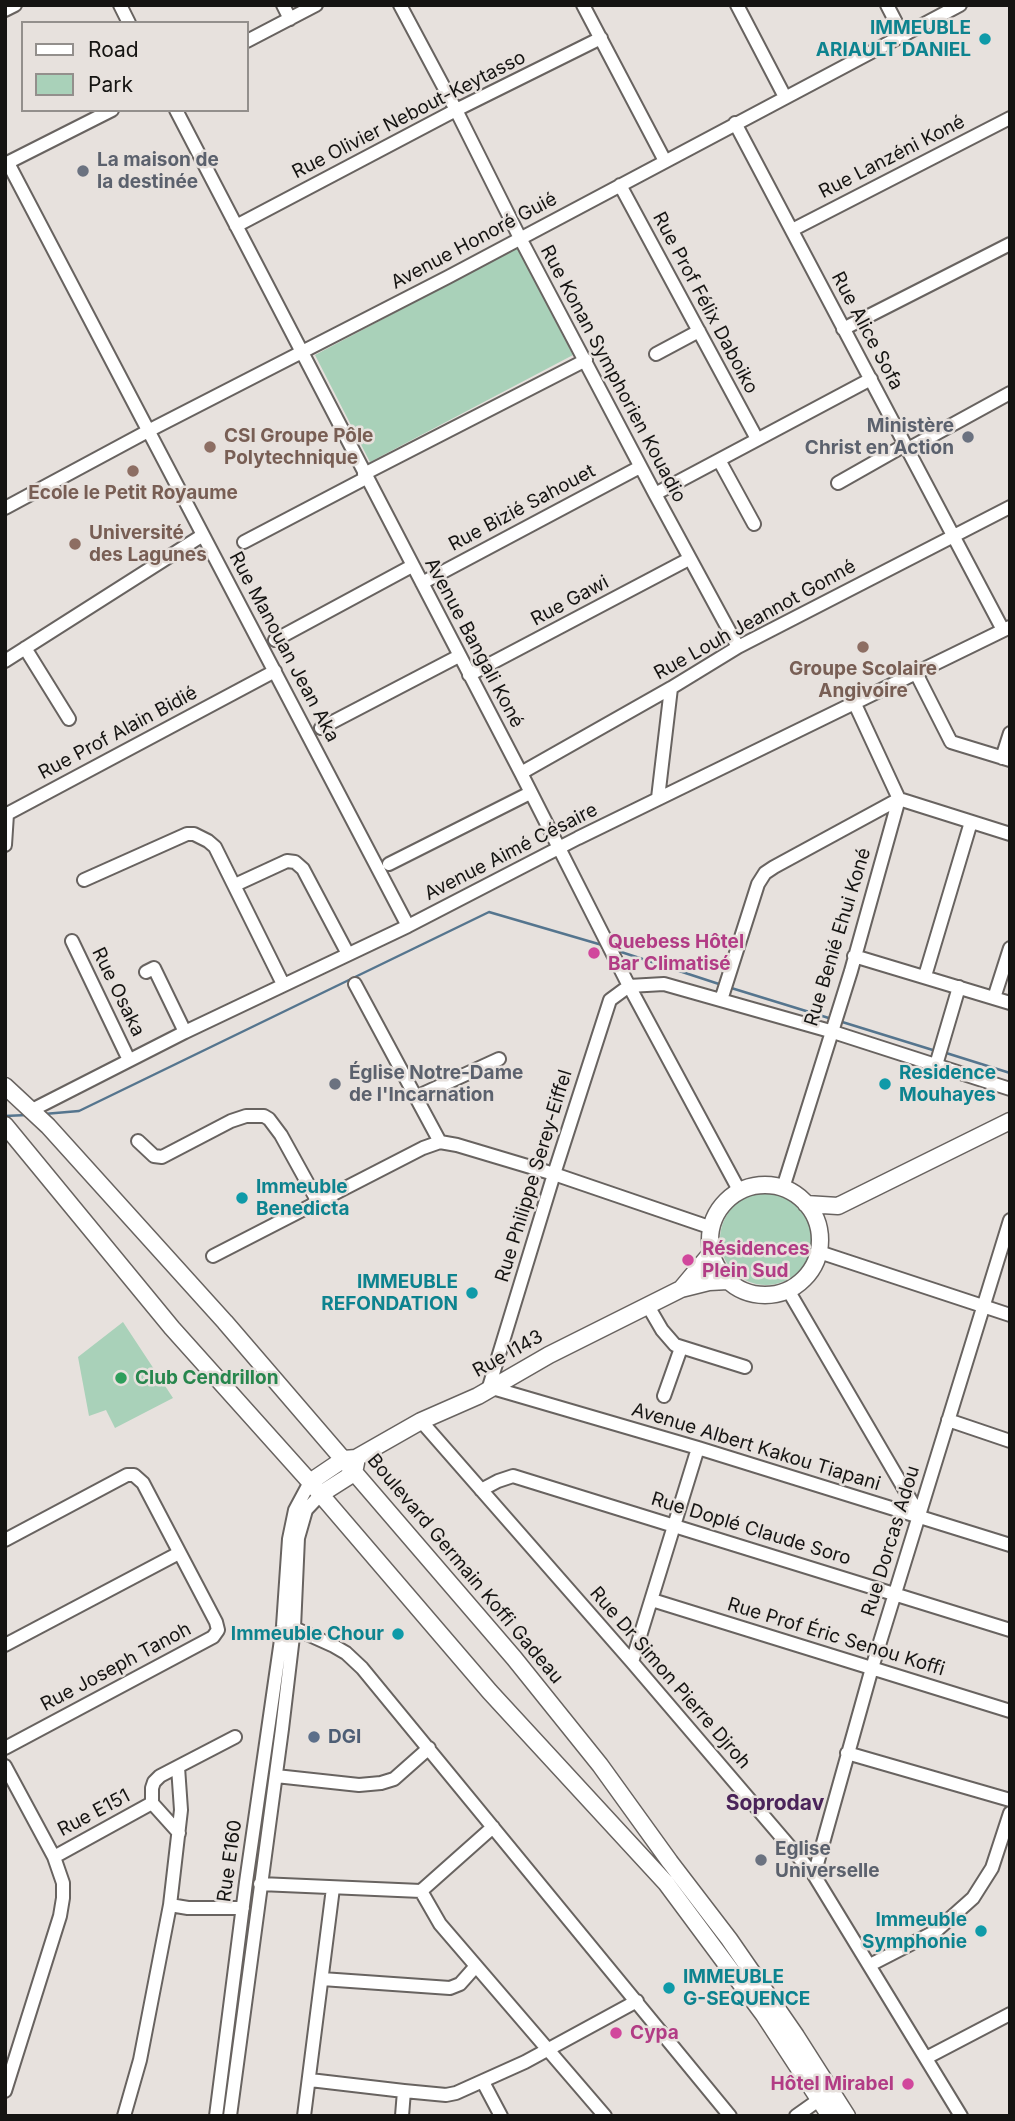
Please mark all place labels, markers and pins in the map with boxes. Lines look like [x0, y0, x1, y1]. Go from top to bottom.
place label: IMMEUBLE ARIAULT DANIEL [816, 17, 971, 61]
marker: IMMEUBLE ARIAULT DANIEL [977, 31, 993, 47]
place label: La maison de la destinée [97, 149, 219, 193]
marker: La maison de la destinée [75, 163, 91, 179]
place label: Ministère Christ en Action [805, 415, 954, 459]
place label: CSI Groupe Pôle Polytechnique [224, 425, 373, 469]
marker: Ministère Christ en Action [960, 429, 976, 445]
marker: CSI Groupe Pôle Polytechnique [202, 439, 218, 455]
marker: Ecole le Petit Royaume [125, 463, 141, 479]
place label: Ecole le Petit Royaume [28, 482, 238, 504]
place label: Université des Lagunes [89, 522, 207, 566]
marker: Université des Lagunes [67, 536, 83, 552]
marker: Groupe Scolaire Angivoire [855, 639, 871, 655]
place label: Groupe Scolaire Angivoire [789, 658, 937, 702]
place label: Quebess Hôtel Bar Climatisé [608, 931, 744, 975]
marker: Quebess Hôtel Bar Climatisé [586, 945, 602, 961]
place label: Église Notre-Dame de l'Incarnation [349, 1062, 523, 1106]
place label: Residence Mouhayes [899, 1062, 996, 1106]
marker: Église Notre-Dame de l'Incarnation [327, 1076, 343, 1092]
marker: Residence Mouhayes [877, 1076, 893, 1092]
place label: Immeuble Benedicta [256, 1176, 349, 1220]
marker: Immeuble Benedicta [234, 1190, 250, 1206]
place label: Résidences Plein Sud [702, 1238, 810, 1282]
marker: Résidences Plein Sud [680, 1252, 696, 1268]
place label: IMMEUBLE REFONDATION [321, 1271, 458, 1315]
marker: IMMEUBLE REFONDATION [464, 1285, 480, 1301]
place label: Club Cendrillon [135, 1367, 278, 1389]
marker: Club Cendrillon [113, 1370, 129, 1386]
place label: Immeuble Chour [231, 1623, 384, 1645]
marker: Immeuble Chour [390, 1626, 406, 1642]
place label: DGI [328, 1726, 361, 1748]
marker: DGI [306, 1729, 322, 1745]
place label: Eglise Universelle [775, 1838, 880, 1882]
marker: Eglise Universelle [753, 1852, 769, 1868]
place label: Immeuble Symphonie [862, 1909, 967, 1953]
marker: Immeuble Symphonie [973, 1923, 989, 1939]
place label: IMMEUBLE G-SEQUENCE [683, 1966, 810, 2010]
marker: IMMEUBLE G-SEQUENCE [661, 1980, 677, 1996]
place label: Cypa [630, 2022, 679, 2044]
marker: Cypa [608, 2025, 624, 2041]
place label: Hôtel Mirabel [771, 2073, 894, 2095]
marker: Hôtel Mirabel [900, 2076, 916, 2092]

